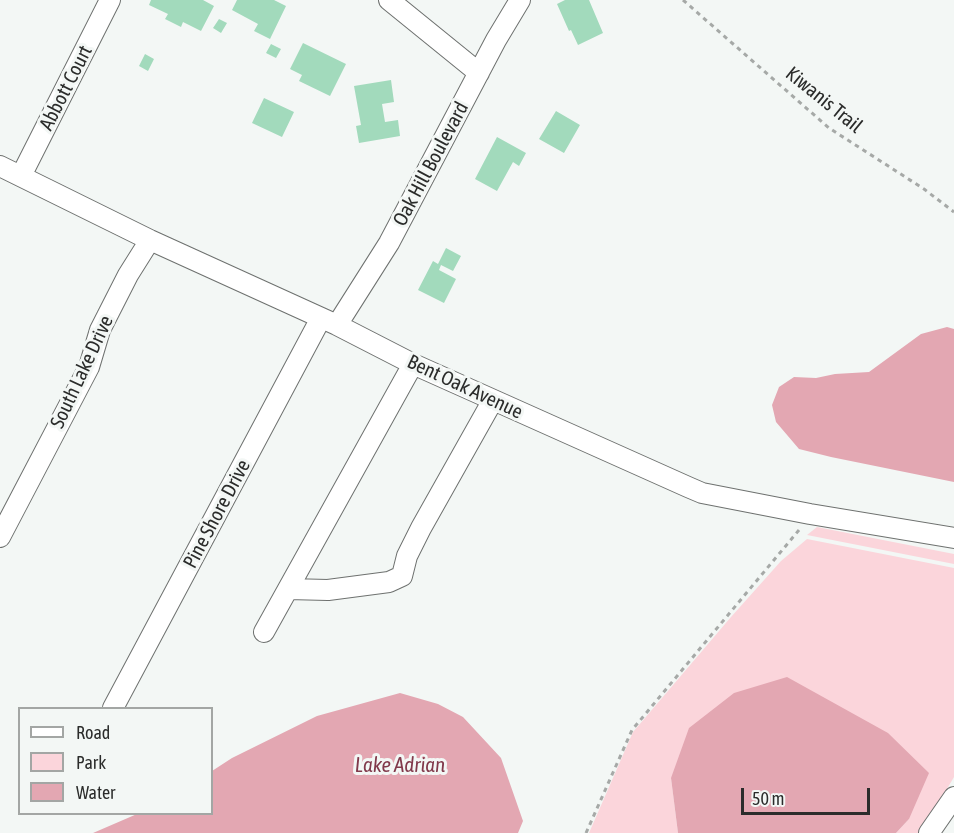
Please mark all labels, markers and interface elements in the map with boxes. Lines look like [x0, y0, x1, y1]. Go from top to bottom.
street label: Abbott Court [34, 42, 98, 134]
street label: Kiwanis Trail [781, 62, 867, 138]
street label: Oak Hill Boulevard [388, 98, 474, 230]
street label: South Lake Drive [45, 312, 119, 432]
street label: Bent Oak Avenue [403, 350, 527, 424]
street label: Pine Shore Drive [178, 456, 256, 572]
legend [18, 707, 213, 815]
text: Road [76, 722, 110, 743]
text: Park [76, 752, 106, 773]
water label: Lake Adrian [355, 752, 445, 778]
scale bar [744, 776, 873, 814]
text: Water [76, 782, 115, 803]
text: 50 m [752, 788, 784, 809]

